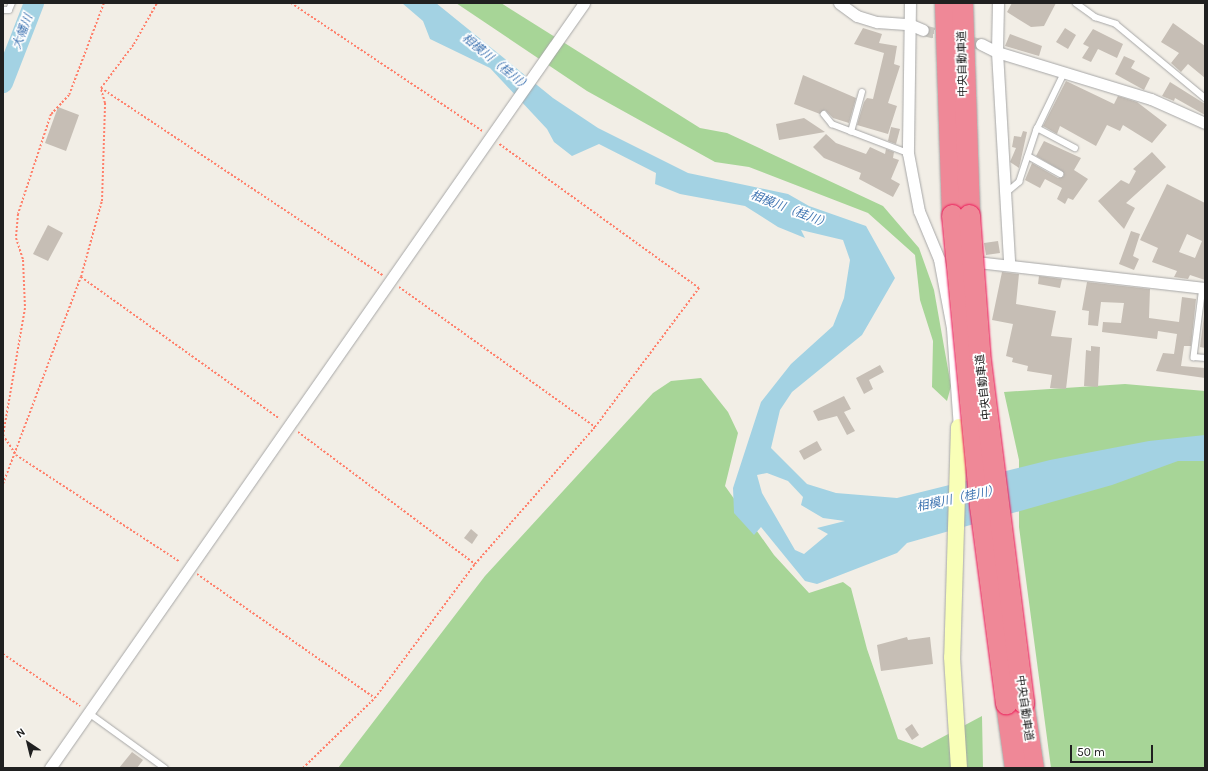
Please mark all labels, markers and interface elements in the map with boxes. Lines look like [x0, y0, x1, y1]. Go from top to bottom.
water label: 大幡川 [10, 13, 36, 51]
water label: 相模川（桂川） [459, 31, 533, 95]
street label: 中央自動車道 [956, 31, 970, 97]
water label: 相模川（桂川） [748, 188, 832, 232]
street label: 中央自動車道 [974, 353, 994, 421]
water label: 相模川（桂川） [915, 483, 1001, 515]
street label: 中央自動車道 [1013, 674, 1035, 742]
north arrow [8, 723, 48, 763]
text: N [14, 725, 28, 740]
scale bar [1072, 737, 1155, 763]
text: 50 m [1077, 745, 1105, 759]

